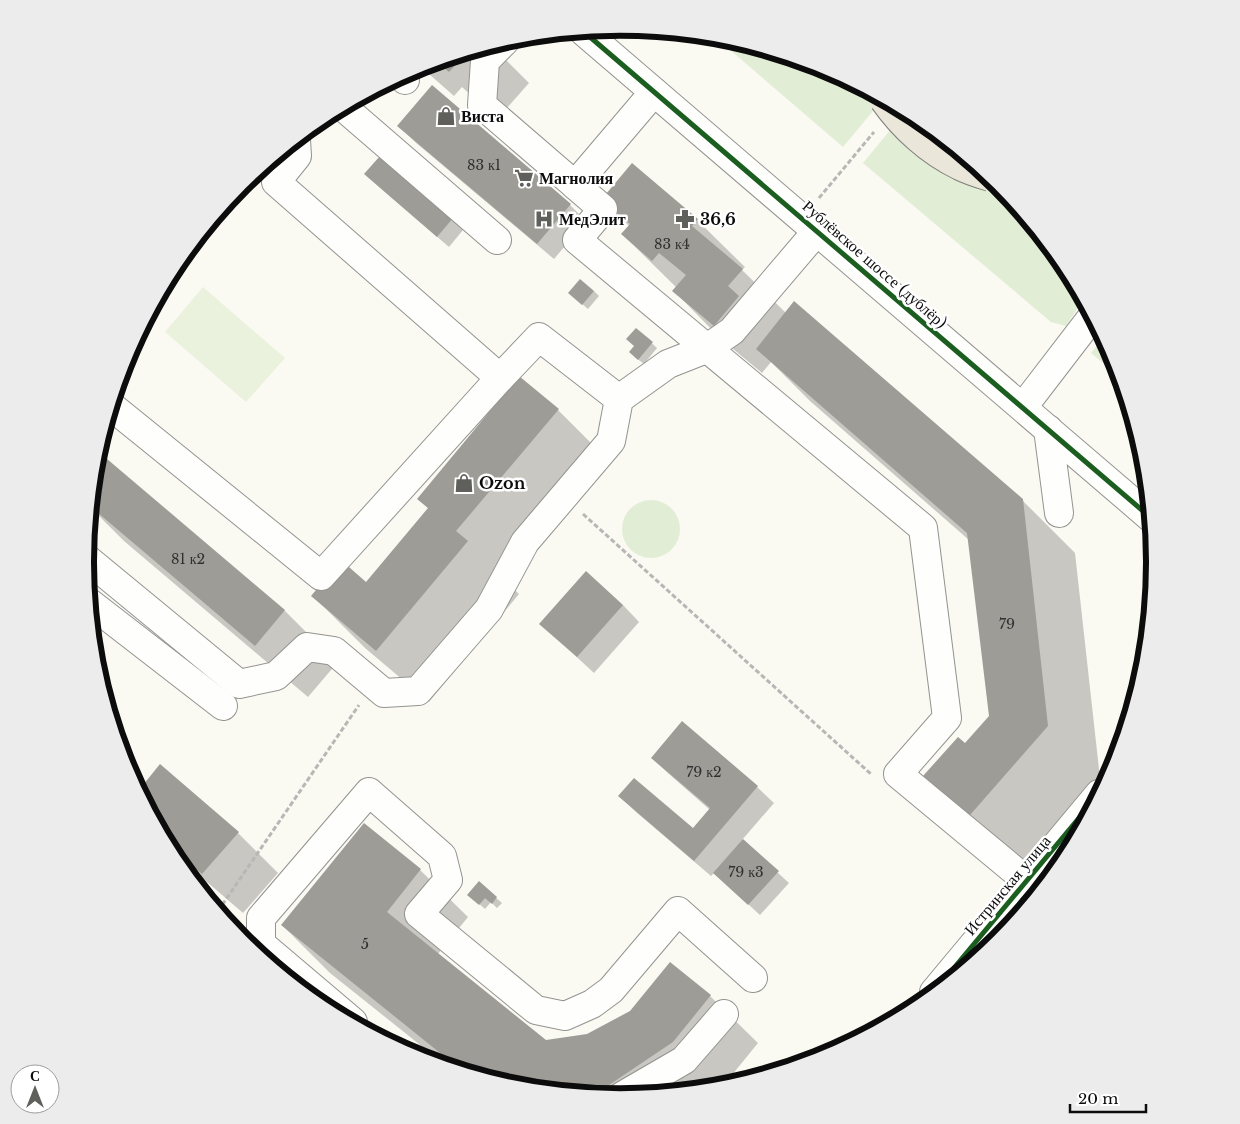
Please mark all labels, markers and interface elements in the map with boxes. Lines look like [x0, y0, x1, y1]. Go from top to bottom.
shop icon: Виста [435, 105, 457, 127]
place label: Виста [461, 106, 504, 126]
house number: 83 к1 [467, 156, 501, 174]
supermarket icon: Магнолия [513, 167, 535, 189]
place label: Магнолия [539, 168, 614, 188]
street label: Рублёвское шоссе (дублёр) [799, 196, 951, 332]
hospital icon: МедЭлит [533, 208, 555, 230]
pharmacy icon: 36,6 [674, 208, 696, 230]
place label: МедЭлит [559, 209, 626, 229]
place label: 36,6 [700, 209, 736, 229]
house number: 83 к4 [654, 235, 690, 253]
shop icon: Ozon [453, 472, 475, 494]
place label: Ozon [479, 473, 526, 493]
house number: 81 к2 [171, 550, 205, 568]
house number: 79 [999, 615, 1015, 633]
house number: 79 к2 [686, 763, 722, 781]
street label: Истринская улица [959, 831, 1055, 939]
house number: 79 к3 [728, 863, 764, 881]
house number: 5 [361, 935, 369, 953]
north arrow [10, 1064, 60, 1114]
text: С [30, 1067, 40, 1085]
scale bar [1070, 1082, 1146, 1114]
text: 20 m [1078, 1089, 1118, 1108]

